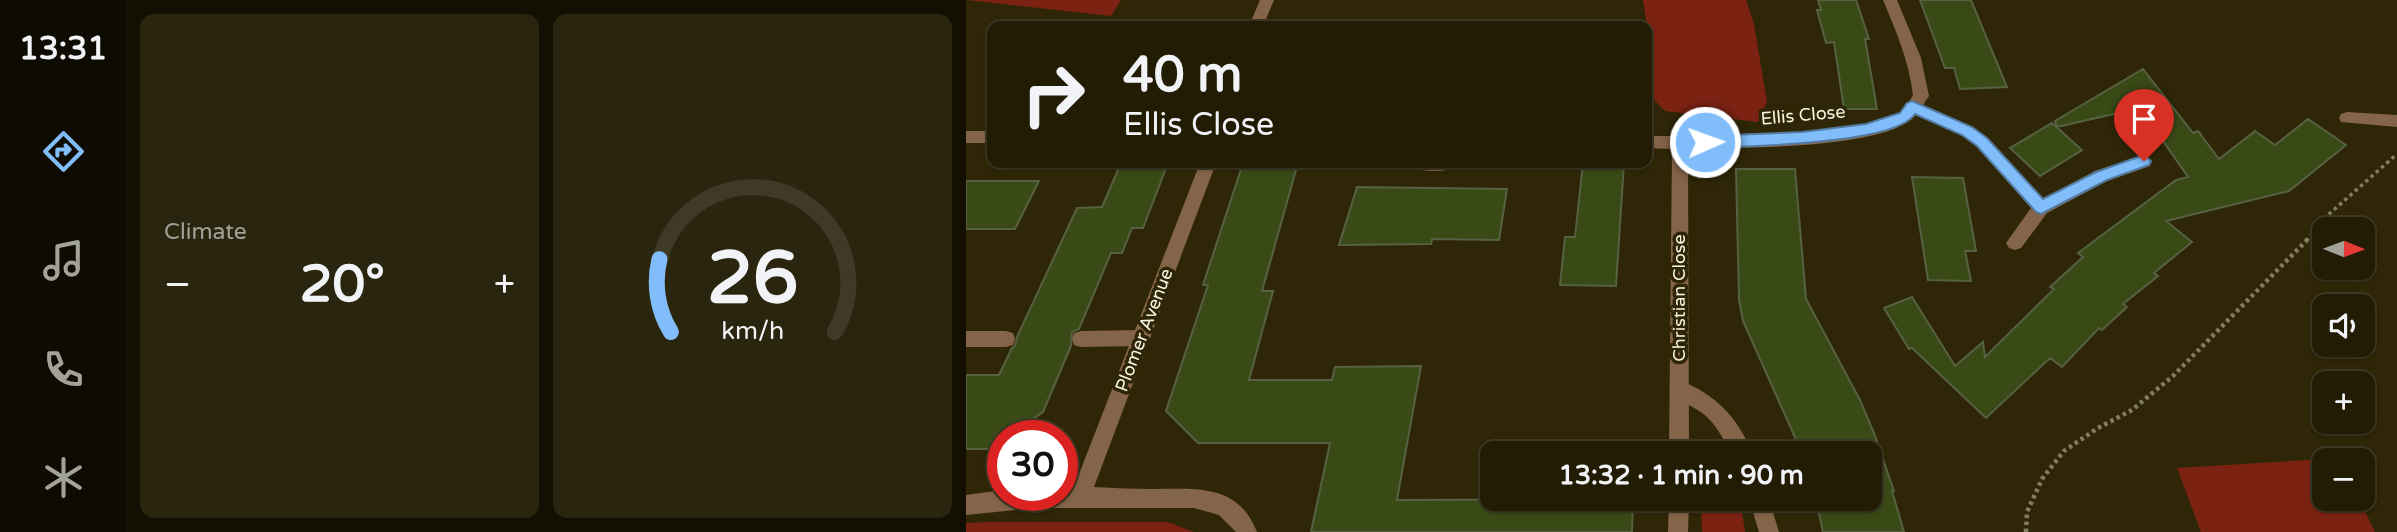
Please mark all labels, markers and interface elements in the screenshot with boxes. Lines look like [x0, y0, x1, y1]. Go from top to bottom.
text: 13:31 [19, 30, 107, 68]
text: 40 m [1123, 46, 1242, 105]
icon: right [1008, 49, 1099, 140]
pin [2114, 89, 2174, 161]
street label: Ellis Close [1760, 100, 1846, 130]
icon: arrive [2125, 100, 2163, 138]
position arrow [1668, 105, 1742, 179]
text: Ellis Close [1123, 106, 1274, 144]
icon: directions [39, 127, 88, 176]
north arrow [2312, 217, 2375, 280]
map controls [2312, 217, 2375, 511]
text: Climate [164, 218, 247, 246]
street label: Christian Close [1668, 234, 1690, 362]
text: 26 [707, 235, 798, 323]
icon: music [39, 236, 88, 285]
text: 20° [300, 253, 385, 316]
text: − [164, 262, 191, 308]
text: + [494, 262, 515, 308]
street label: Plomer Avenue [1110, 265, 1178, 395]
button: sound [2312, 294, 2375, 357]
text: km/h [721, 316, 784, 346]
icon: phone [39, 345, 88, 394]
button: + [2312, 371, 2375, 434]
speed limit sign: 30 [987, 420, 1078, 511]
button: − [2312, 448, 2375, 511]
icon: climate [39, 453, 88, 502]
text: 13:32 · 1 min · 90 m [1558, 460, 1804, 491]

